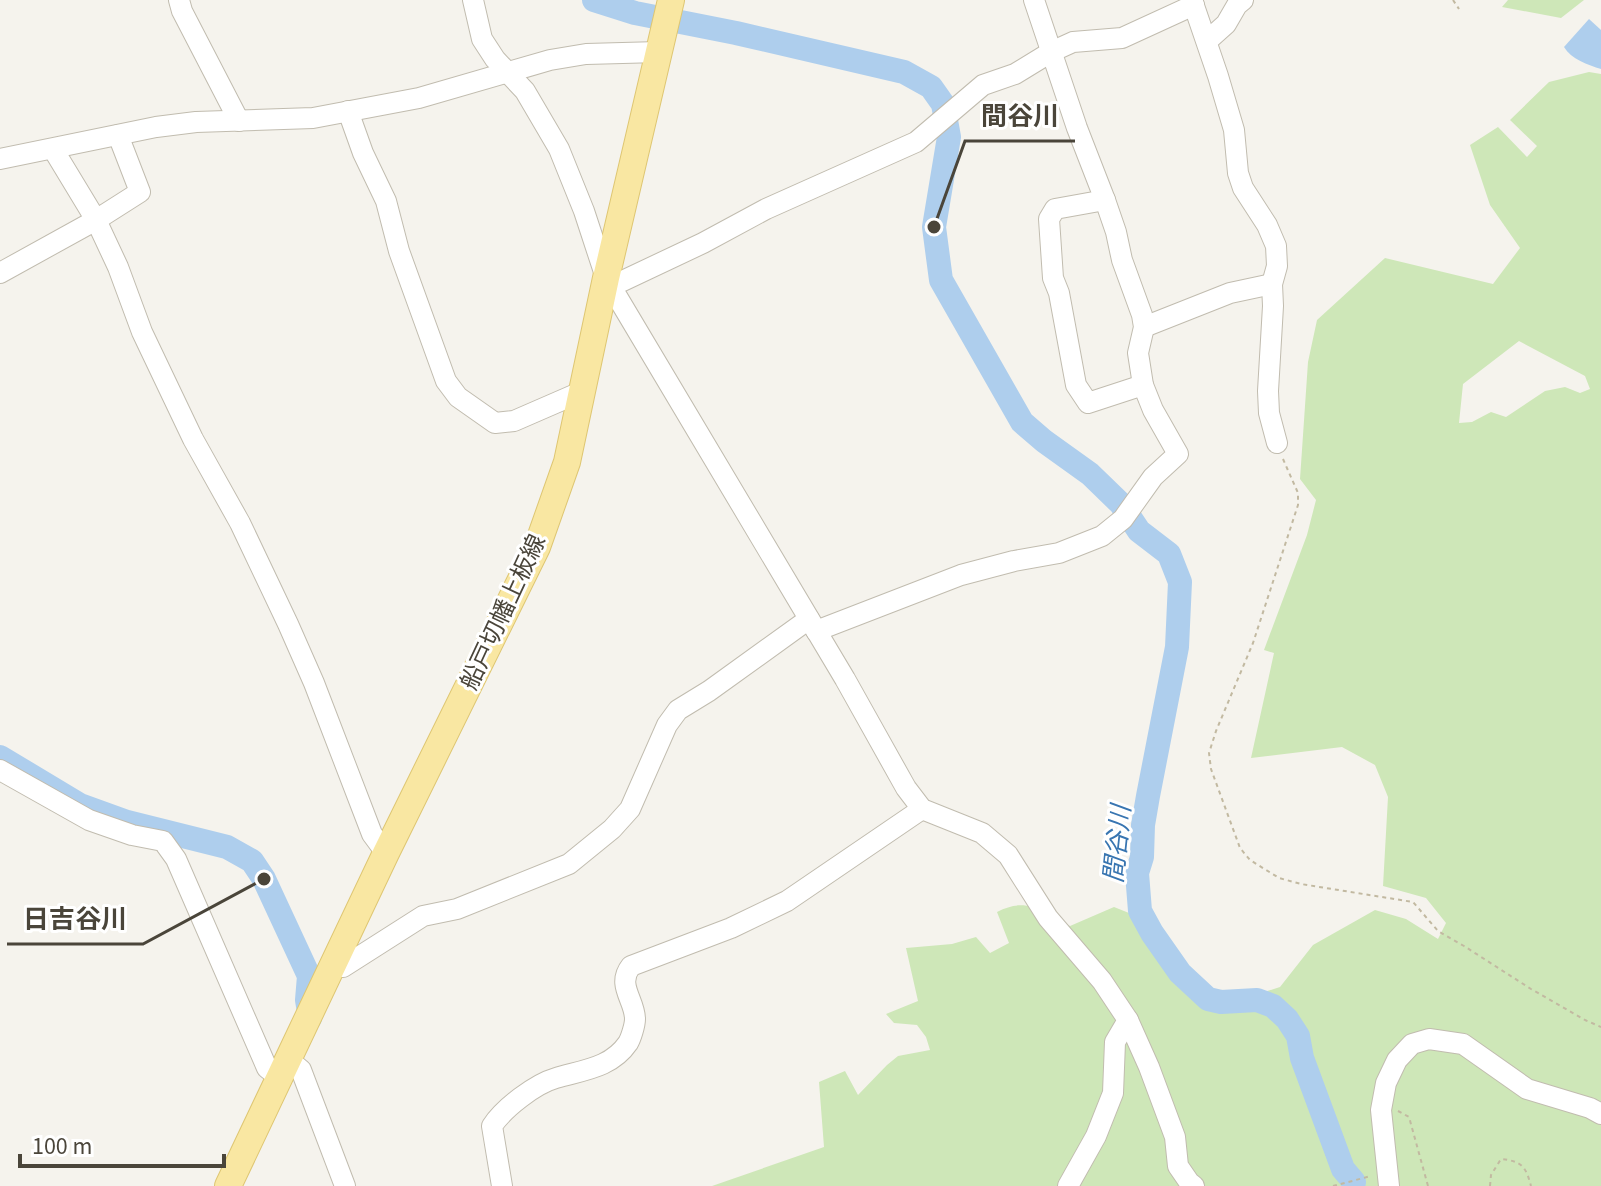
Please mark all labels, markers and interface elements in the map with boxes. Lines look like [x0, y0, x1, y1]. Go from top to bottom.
callout: 間谷川 [965, 91, 1075, 141]
text: 間谷川 [981, 98, 1059, 135]
street label: 船戸切幡上板線 [452, 529, 555, 696]
water label: 間谷川 [1095, 800, 1140, 885]
callout: 日吉谷川 [7, 894, 143, 944]
text: 日吉谷川 [23, 901, 127, 938]
scale bar [20, 1118, 224, 1168]
text: 100 m [32, 1129, 92, 1164]

